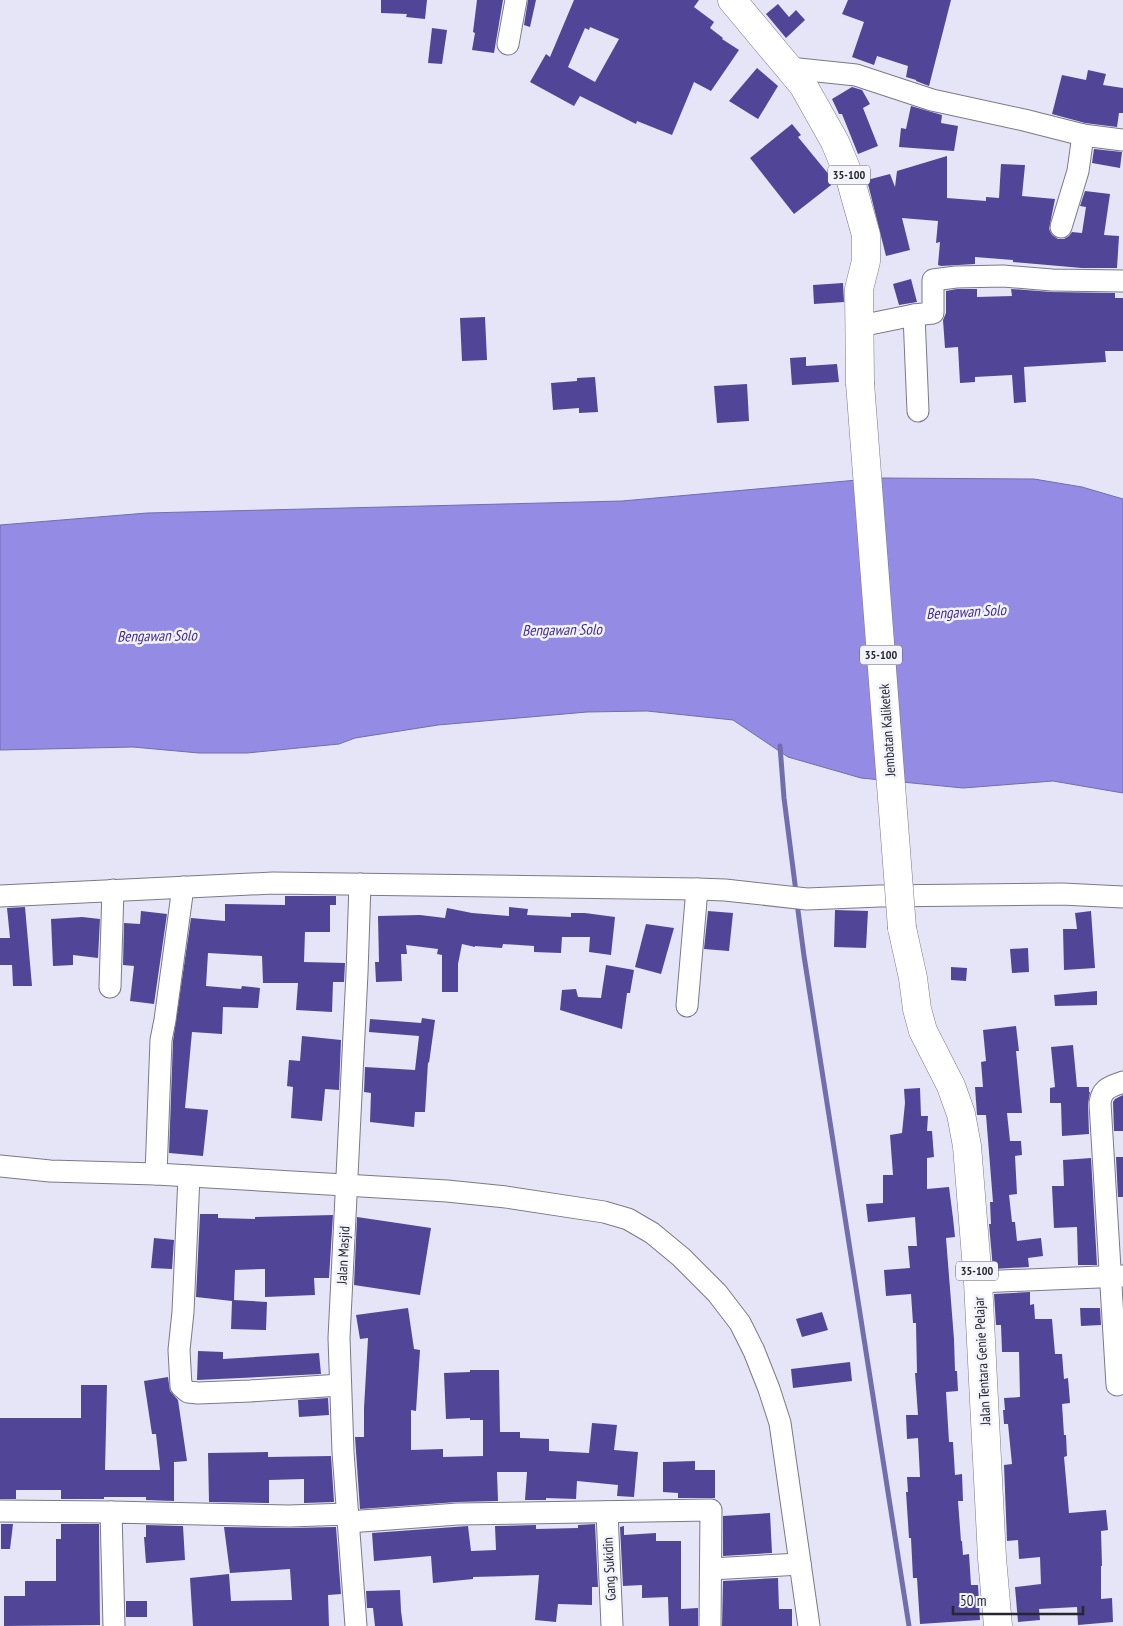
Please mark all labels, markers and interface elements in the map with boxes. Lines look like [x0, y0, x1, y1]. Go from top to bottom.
road number: 35-100 [828, 166, 870, 184]
water label: Bengawan Solo [926, 600, 1008, 623]
water label: Bengawan Solo [522, 619, 604, 640]
water label: Bengawan Solo [117, 625, 199, 646]
road number: 35-100 [860, 646, 902, 664]
street label: Jembatan Kaliketek [875, 682, 899, 778]
street label: Jalan Masjid [332, 1225, 354, 1286]
road number: 35-100 [956, 1262, 998, 1280]
street label: Jalan Tentara Genie Pelajar [970, 1296, 994, 1427]
street label: Gang Sukidin [598, 1537, 620, 1601]
scale bar [953, 1584, 1083, 1616]
text: 50 m [960, 1591, 986, 1610]

